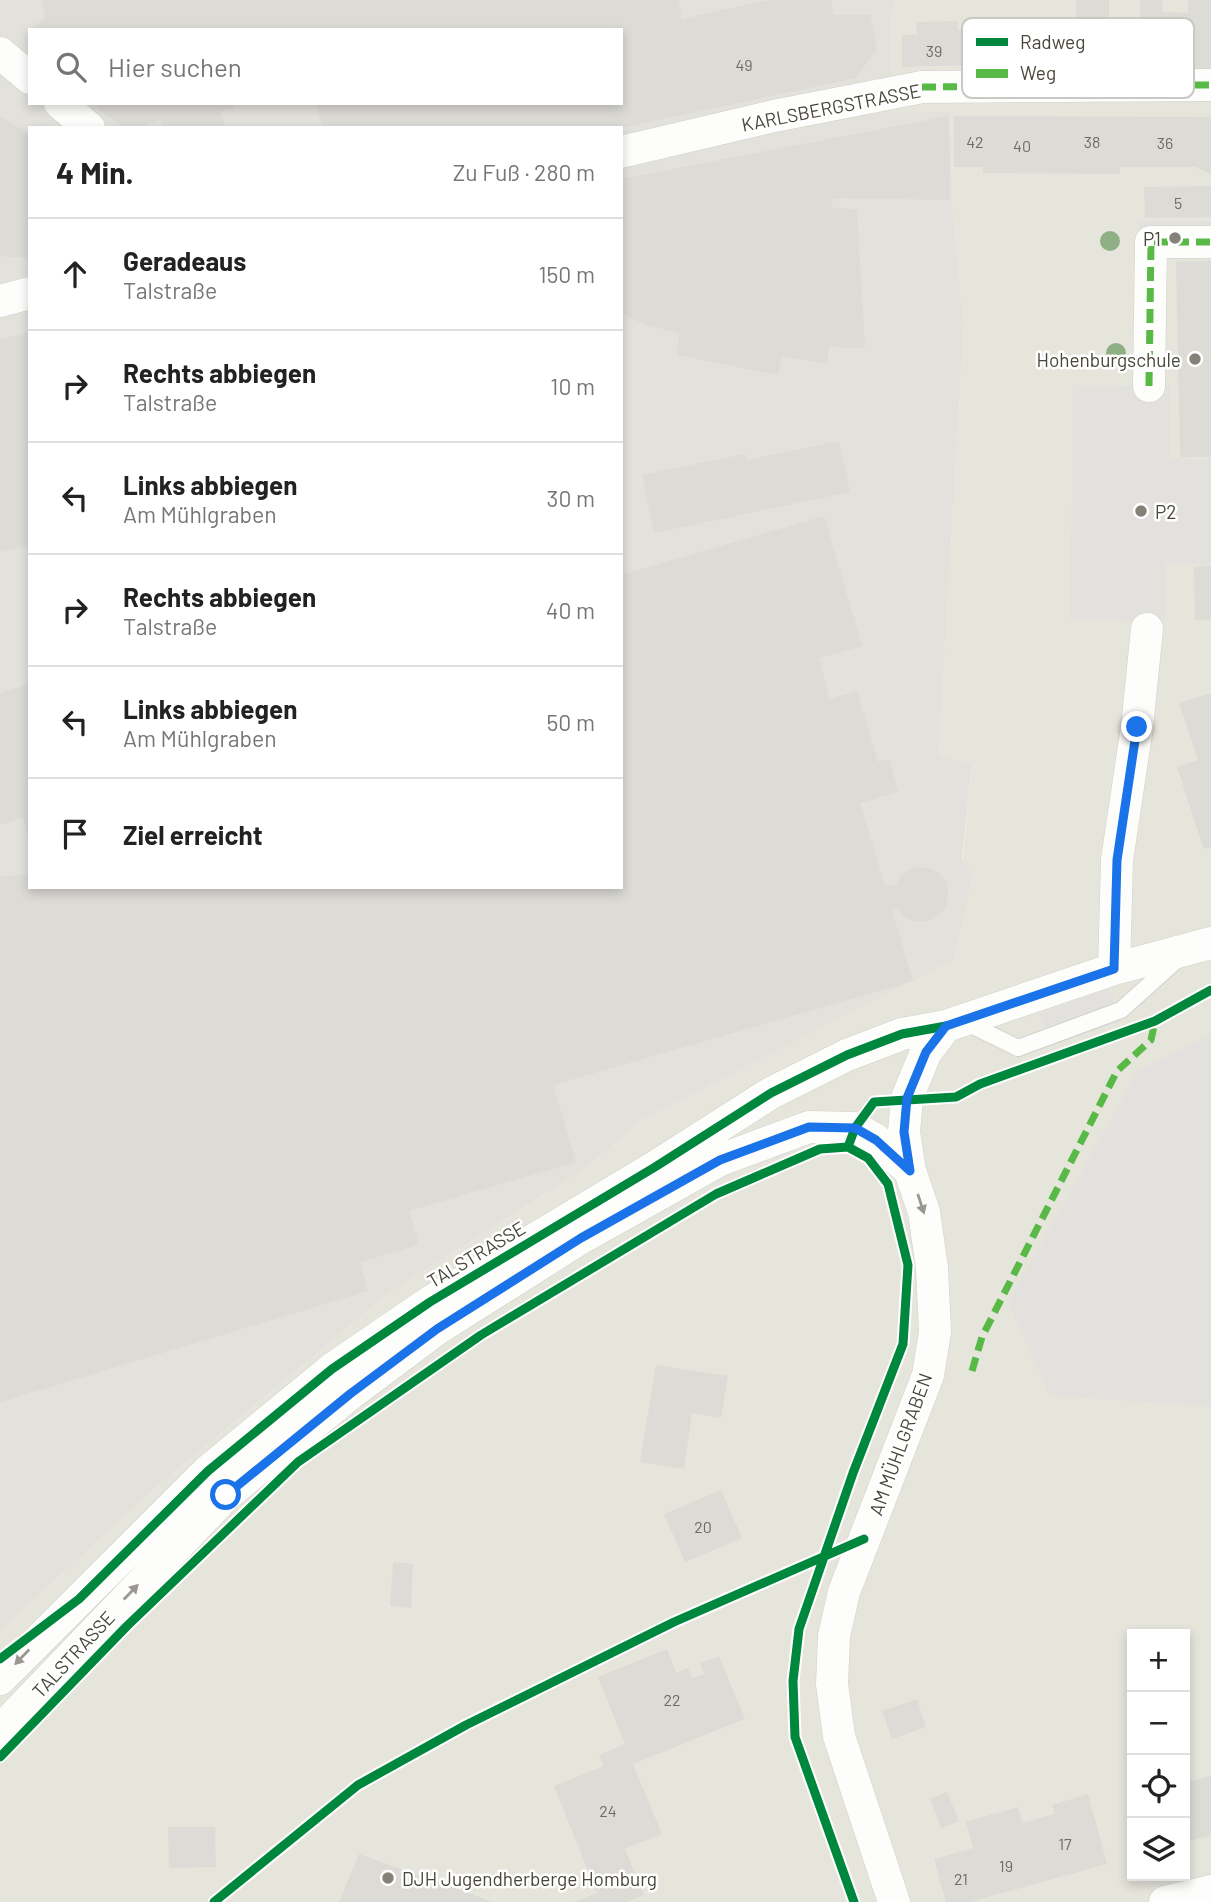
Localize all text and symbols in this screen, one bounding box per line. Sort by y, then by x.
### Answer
legend [962,18,1194,98]
search box [28,28,623,105]
text: Radweg [1020,30,1085,53]
house number: 39 [926,41,942,60]
icon: search [52,48,90,86]
text: Hier suchen [108,51,242,82]
house number: 49 [735,55,753,74]
text: Weg [1020,61,1056,84]
street label: KARLSBERGSTRASSE [739,78,923,136]
house number: 42 [966,132,984,151]
house number: 38 [1084,132,1100,151]
house number: 36 [1157,133,1173,152]
house number: 40 [1013,136,1031,155]
text: 4 Min. [56,154,134,190]
text: Zu Fuß · 280 m [453,158,595,186]
house number: 5 [1174,193,1182,212]
place label: P1 [1143,227,1161,250]
marker: P1 [1167,230,1183,246]
text: Geradeaus [123,245,246,276]
icon: ahead [56,255,94,293]
text: 150 m [539,260,595,288]
text: Talstraße [123,276,217,304]
place label: Hohenburgschule [1037,348,1181,371]
marker: Hohenburgschule [1187,351,1203,367]
text: Rechts abbiegen [123,357,316,388]
icon: right [56,367,94,405]
text: 10 m [550,372,595,400]
text: Talstraße [123,388,217,416]
text: Links abbiegen [123,469,297,500]
icon: left [56,479,94,517]
text: 30 m [547,484,595,512]
text: Am Mühlgraben [123,500,277,528]
place label: P2 [1155,500,1176,523]
marker: P2 [1133,503,1149,519]
text: Rechts abbiegen [123,581,316,612]
icon: right [56,591,94,629]
text: 40 m [546,596,595,624]
text: Talstraße [123,612,217,640]
text: Links abbiegen [123,693,297,724]
icon: left [56,703,94,741]
text: 50 m [547,708,595,736]
route end [1121,711,1152,742]
text: Am Mühlgraben [123,724,277,752]
icon: arrive [56,815,94,853]
text: Ziel erreicht [123,819,263,850]
one-way arrow [916,1194,926,1215]
street label: TALSTRASSE [423,1216,529,1292]
street label: AM MÜHLGRABEN [864,1370,936,1518]
route start [210,1479,241,1510]
house number: 20 [694,1517,712,1536]
one-way arrow [123,1584,140,1601]
street label: TALSTRASSE [27,1606,119,1702]
map controls [1127,1629,1190,1881]
button: + [1127,1629,1190,1692]
one-way arrow [14,1648,31,1665]
house number: 22 [663,1690,681,1709]
button: − [1127,1692,1190,1755]
button: locate [1127,1755,1190,1818]
house number: 24 [599,1801,617,1820]
button: layers [1127,1818,1190,1881]
house number: 17 [1058,1834,1072,1853]
house number: 19 [999,1856,1013,1875]
place label: DJH Jugendherberge Homburg [402,1867,657,1890]
house number: 21 [954,1869,968,1888]
marker: DJH Jugendherberge Homburg [380,1870,396,1886]

